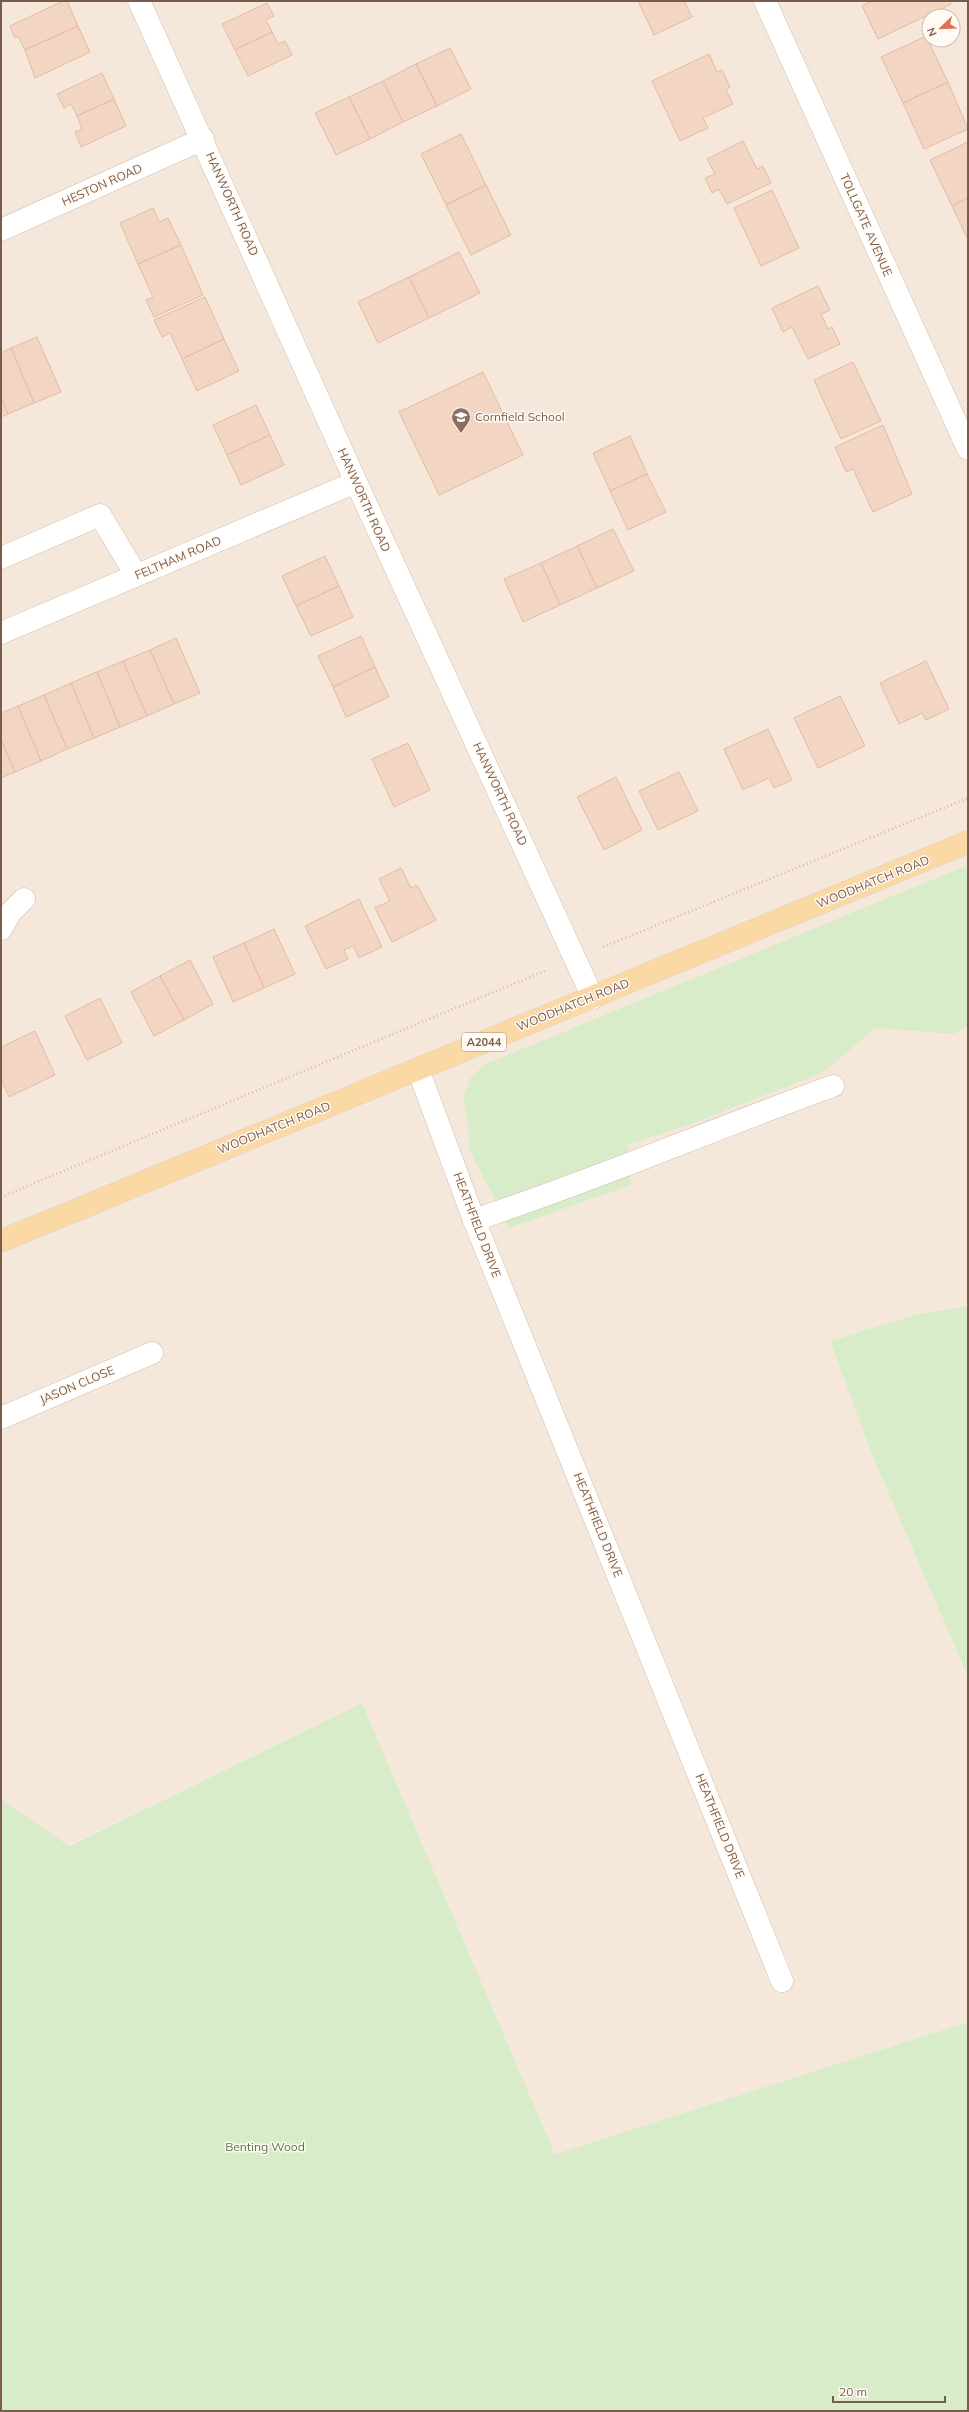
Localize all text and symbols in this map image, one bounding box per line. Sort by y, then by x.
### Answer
north arrow [921,8,961,48]
text: N [924,25,940,38]
street label: HANWORTH ROAD [203,150,262,258]
street label: HESTON ROAD [59,160,144,209]
street label: TOLLGATE AVENUE [837,171,896,279]
school or university icon: Cornfield School [450,406,472,434]
place label: Cornfield School [475,409,565,424]
street label: HANWORTH ROAD [335,446,394,554]
street label: FELTHAM ROAD [132,533,223,583]
street label: HANWORTH ROAD [470,740,531,848]
street label: WOODHATCH ROAD [814,852,931,911]
street label: WOODHATCH ROAD [514,975,631,1034]
road number: A2044 [462,1033,506,1051]
street label: WOODHATCH ROAD [215,1098,332,1157]
street label: HEATHFIELD DRIVE [450,1170,504,1280]
street label: JASON CLOSE [37,1362,116,1407]
street label: HEATHFIELD DRIVE [571,1470,626,1579]
street label: HEATHFIELD DRIVE [693,1771,748,1880]
park label: Benting Wood [225,2139,305,2154]
scale bar [833,2378,945,2404]
text: 20 m [839,2384,867,2399]

